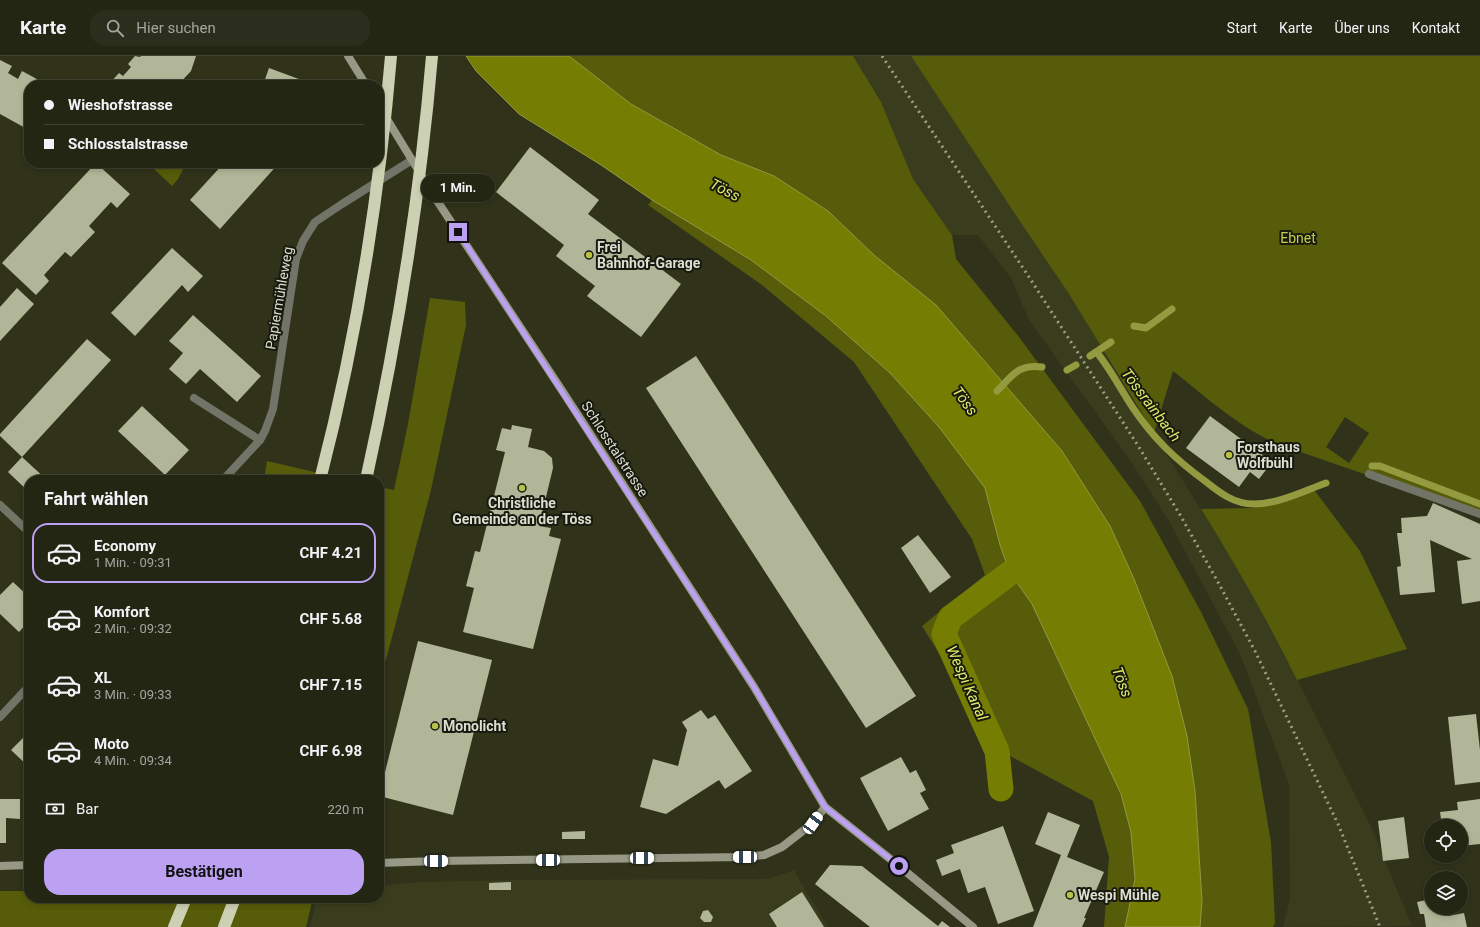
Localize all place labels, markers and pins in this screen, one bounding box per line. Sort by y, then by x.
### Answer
place label: Frei Bahnhof-Garage [597,239,701,271]
marker: Frei Bahnhof-Garage [584,250,594,260]
place label: Forsthaus Wolfbühl [1237,439,1300,471]
marker: Forsthaus Wolfbühl [1224,450,1234,460]
marker: Christliche Gemeinde an der Töss [517,483,527,493]
place label: Christliche Gemeinde an der Töss [452,495,592,527]
place label: Monolicht [443,718,506,734]
marker: Monolicht [430,721,440,731]
place label: Wespi Mühle [1078,887,1159,903]
marker: Wespi Mühle [1065,890,1075,900]

